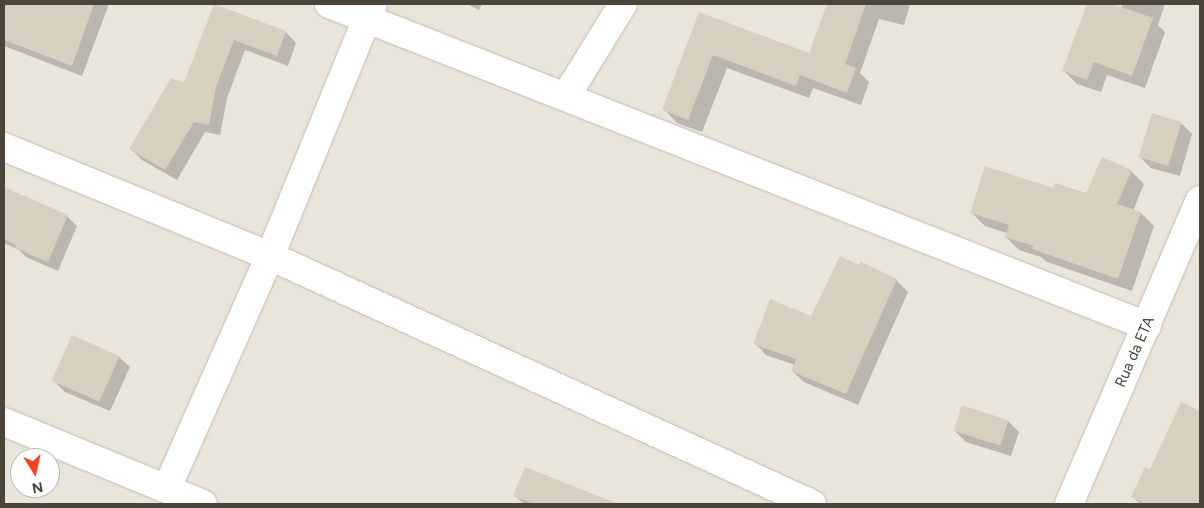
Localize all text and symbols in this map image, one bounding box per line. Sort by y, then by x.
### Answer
street label: Rua da ETA [1111,314,1159,390]
north arrow [10,448,60,498]
text: N [31,478,44,497]

